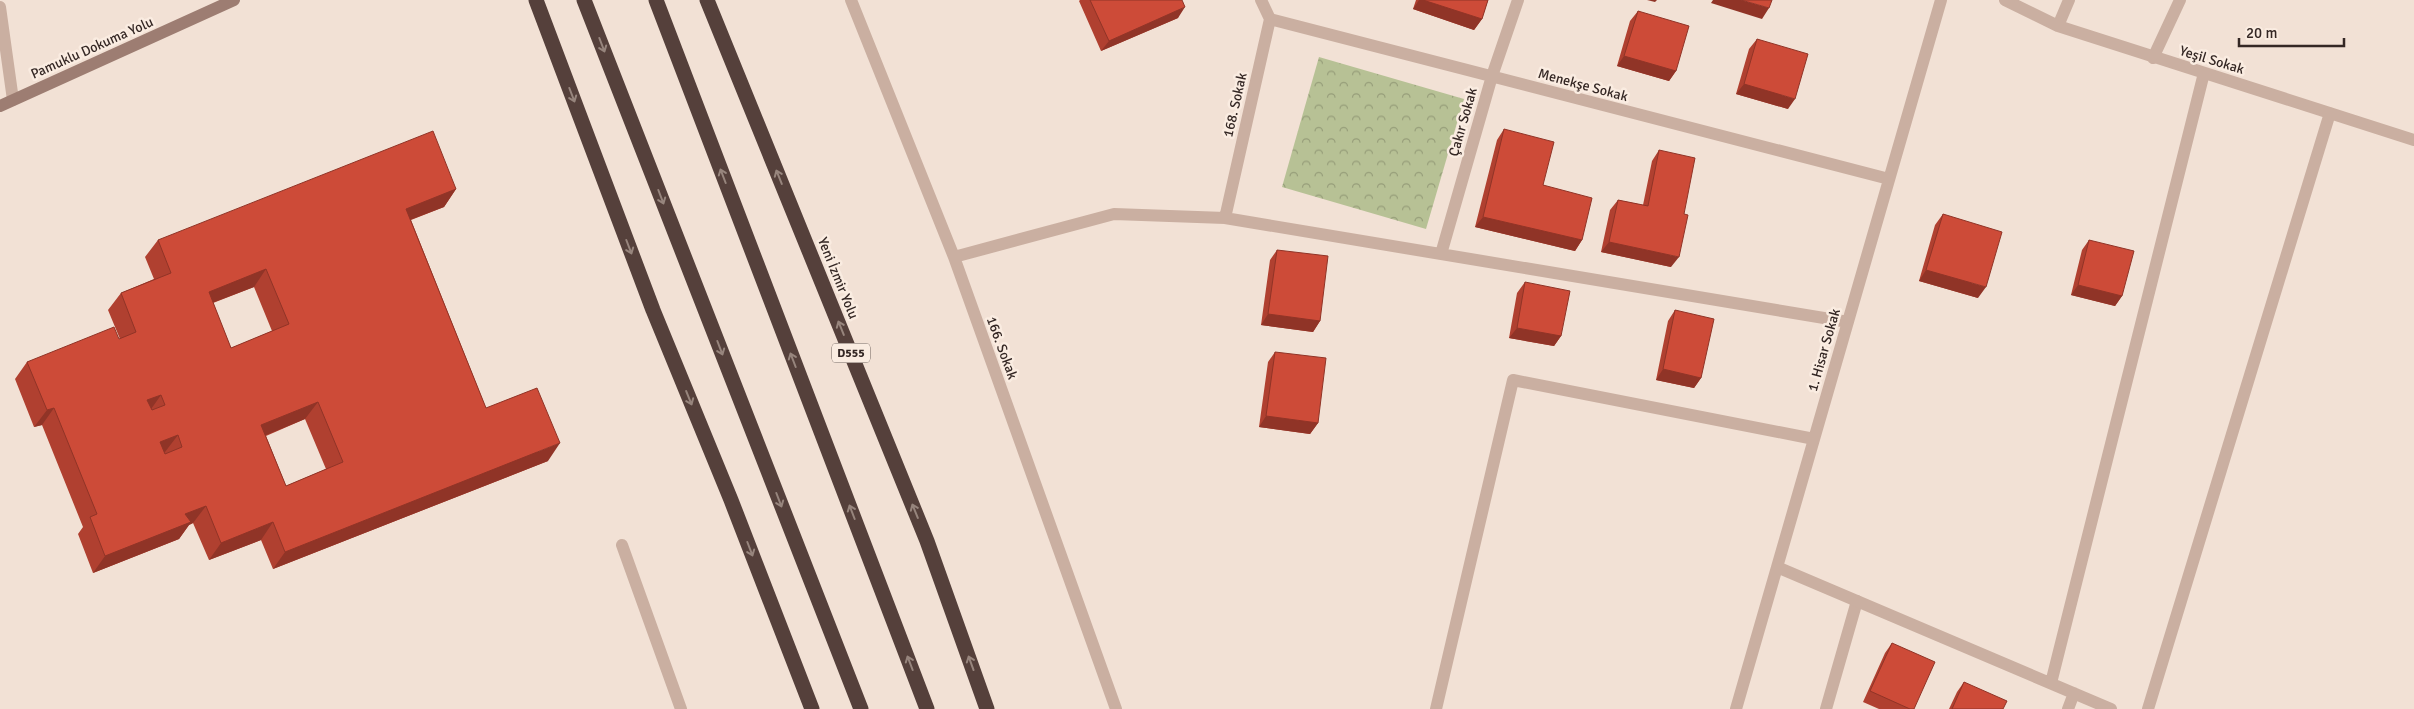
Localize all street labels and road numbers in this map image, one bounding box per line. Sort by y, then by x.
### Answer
street label: Pamuklu Dokuma Yolu [28,13,156,83]
street label: Yeşil Sokak [2178,42,2246,78]
street label: Menekşe Sokak [1536,65,1630,105]
street label: 168. Sokak [1219,71,1251,139]
street label: Çakır Sokak [1445,86,1481,158]
street label: Yeni İzmir Yolu [814,235,862,321]
street label: 1. Hisar Sokak [1804,307,1844,393]
street label: 166. Sokak [983,314,1021,382]
road number: D555 [832,343,870,362]

